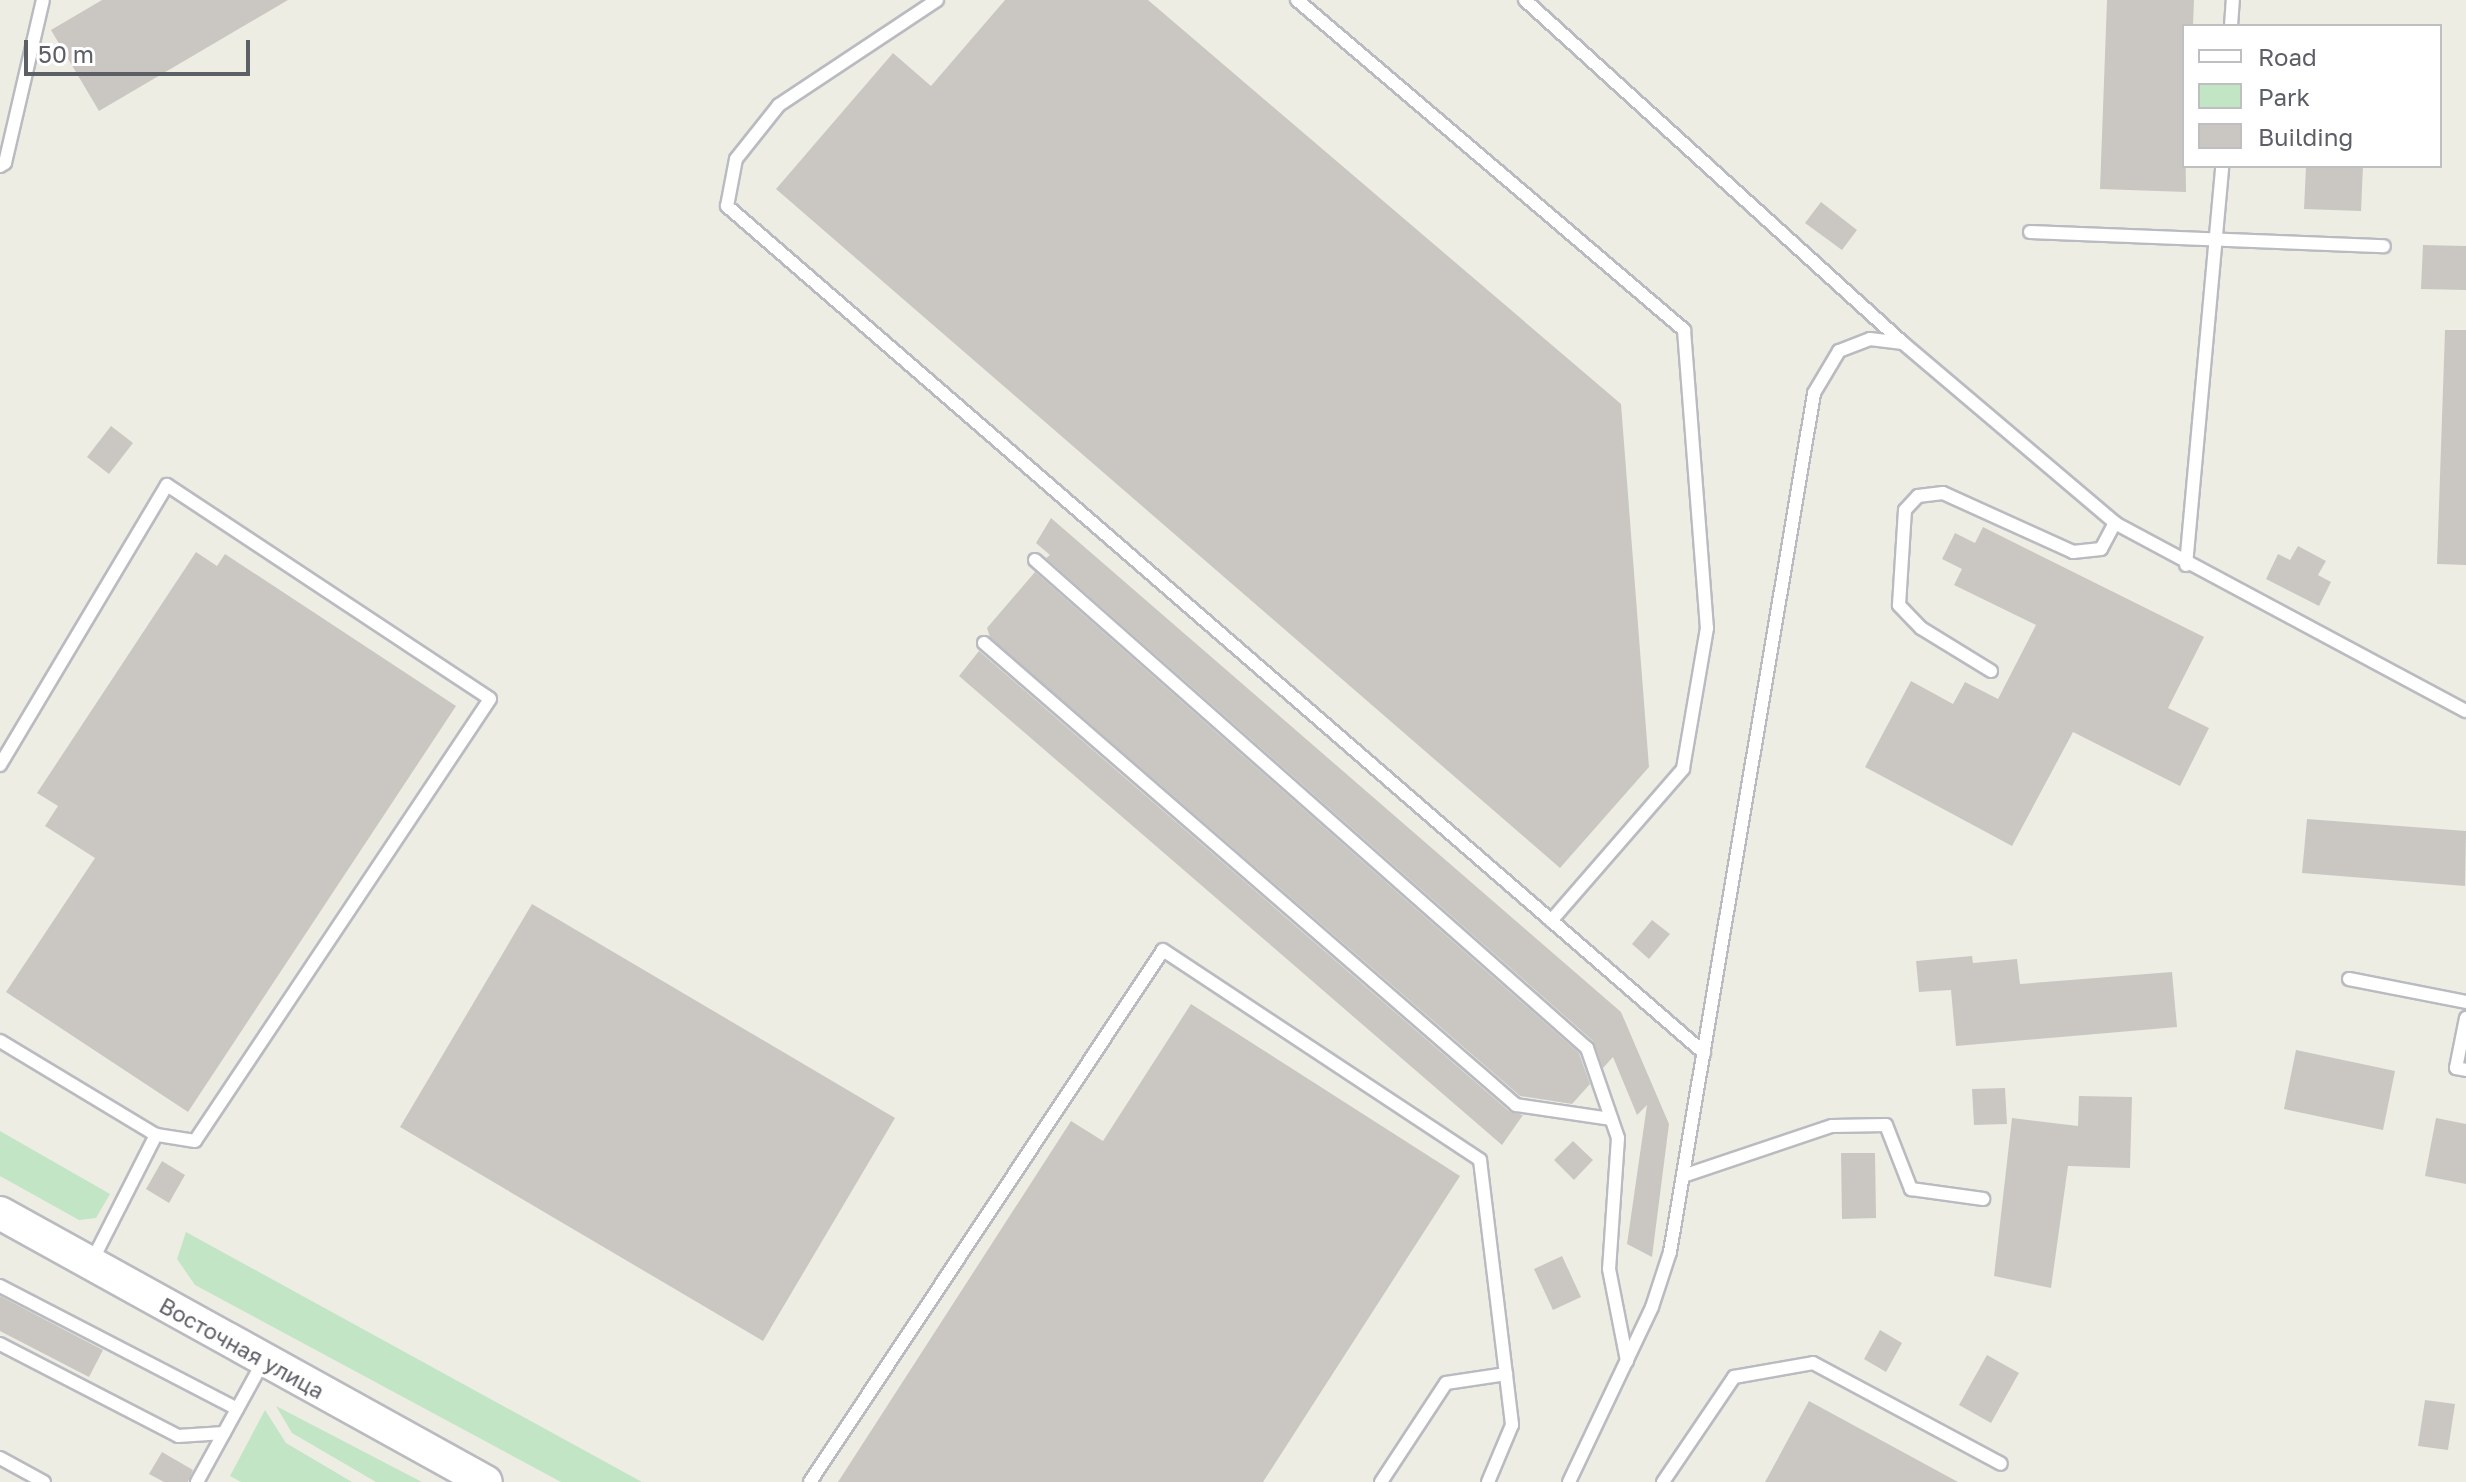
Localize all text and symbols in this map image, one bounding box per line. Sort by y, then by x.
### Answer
scale bar [28,24,254,74]
legend [2182,24,2442,168]
text: 50 m [38,39,94,68]
text: Road [2258,42,2317,71]
text: Park [2258,82,2310,111]
text: Building [2258,122,2353,151]
street label: Восточная улица [155,1292,329,1404]

